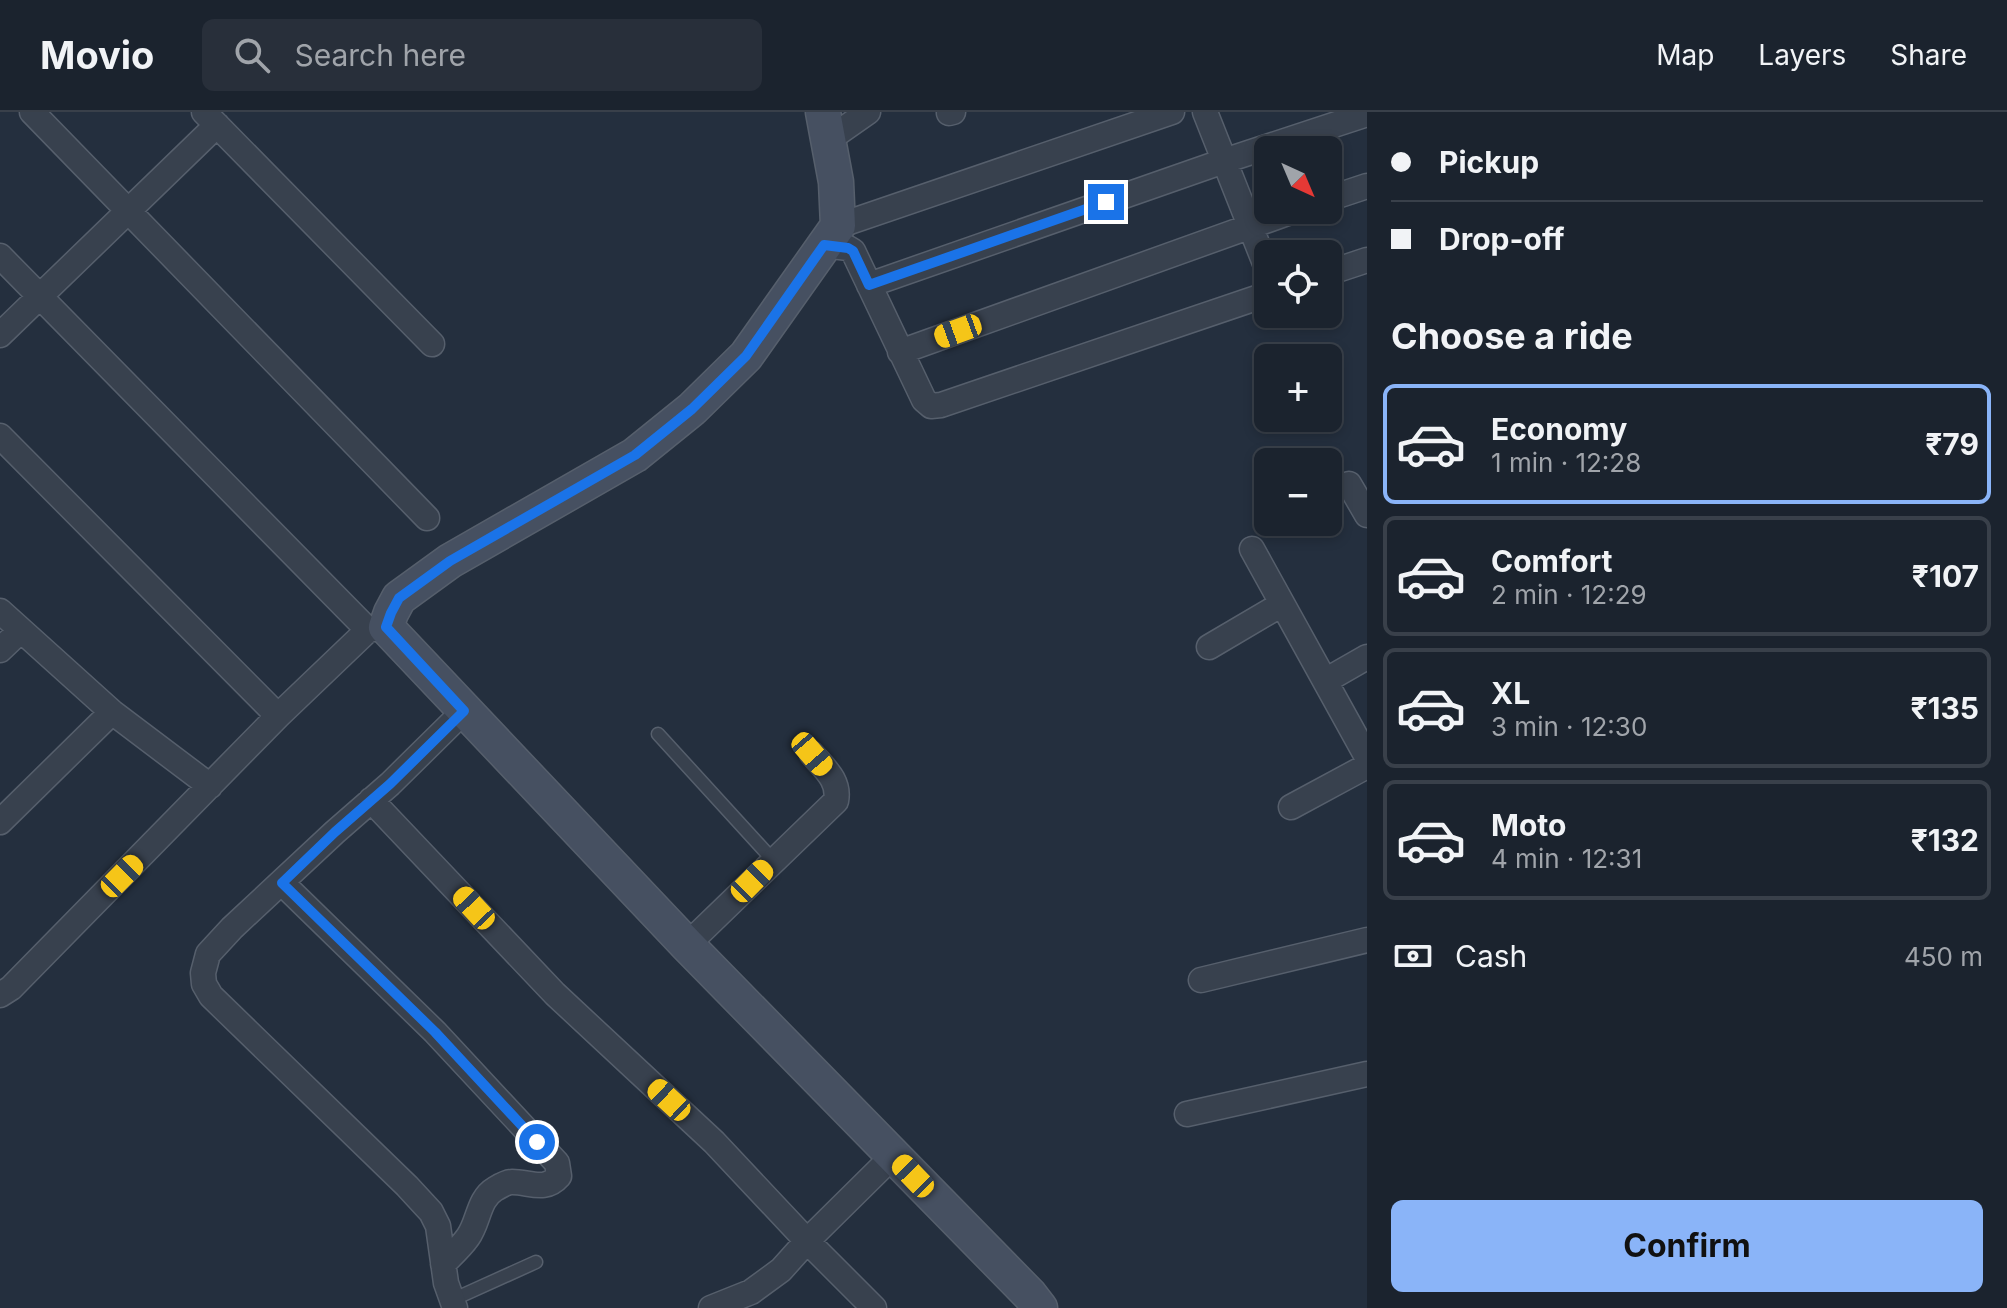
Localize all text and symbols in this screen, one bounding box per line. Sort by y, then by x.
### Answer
search box [202,19,762,91]
text: Movio [40,32,154,78]
icon: search [230,33,274,77]
text: Search here [294,37,466,73]
text: Map [1656,38,1714,72]
text: Layers [1758,38,1846,72]
text: Share [1890,38,1967,72]
north arrow [1254,136,1342,224]
map controls [1254,136,1342,536]
text: Pickup [1439,144,1539,180]
route end [1088,184,1124,220]
text: Drop-off [1439,221,1565,257]
button: locate [1254,240,1342,328]
car [931,312,985,350]
text: Choose a ride [1391,314,1633,358]
button: + [1254,344,1342,432]
icon: car [1395,408,1467,480]
text: Economy [1491,411,1627,447]
text: ₹79 [1925,426,1979,462]
text: 1 min · 12:28 [1491,447,1641,478]
button: − [1254,448,1342,536]
icon: car [1395,540,1467,612]
text: Comfort [1491,543,1612,579]
text: ₹107 [1912,558,1979,594]
text: 2 min · 12:29 [1491,579,1647,610]
icon: car [1395,672,1467,744]
text: XL [1491,675,1530,711]
text: ₹135 [1910,690,1979,726]
text: 3 min · 12:30 [1491,711,1647,742]
car [787,728,837,780]
icon: car [1395,804,1467,876]
text: Moto [1491,807,1566,843]
text: ₹132 [1911,822,1979,858]
text: 4 min · 12:31 [1491,843,1642,874]
car [97,851,147,901]
car [727,856,777,906]
car [449,882,499,934]
icon: cash [1391,934,1435,978]
text: Cash [1455,938,1527,974]
text: 450 m [1904,941,1983,972]
car [643,1075,695,1125]
route start [519,1124,555,1160]
car [888,1150,938,1202]
button: Confirm [1391,1200,1983,1292]

